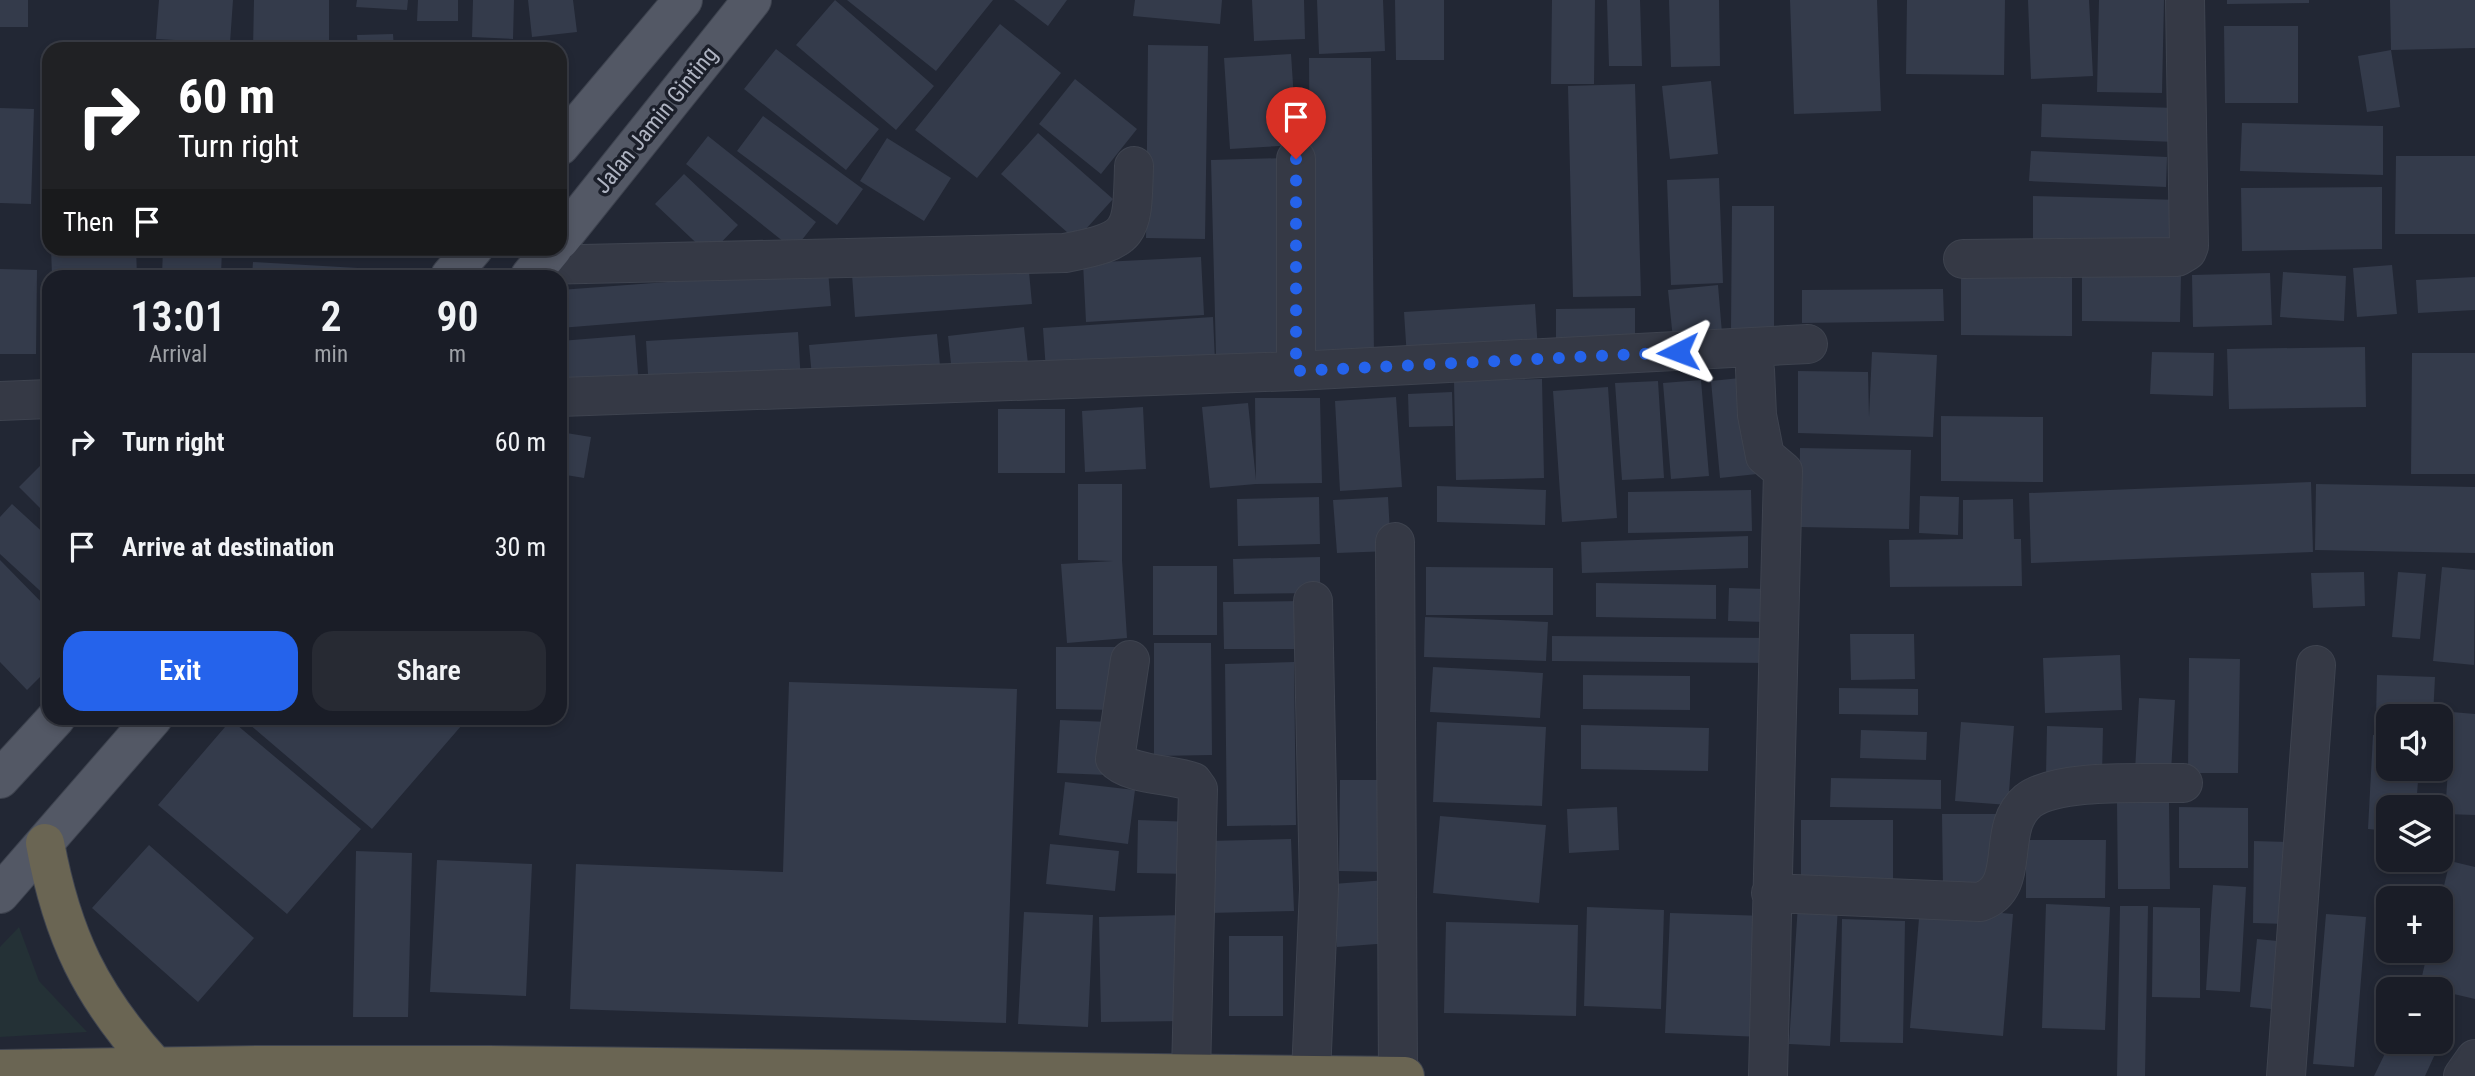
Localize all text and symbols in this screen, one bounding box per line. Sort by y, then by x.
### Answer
street label: Jalan Jamin Ginting [589,41,723,199]
text: 60 m [178,68,275,125]
icon: right [63,70,154,161]
pin [1266,87,1326,159]
icon: arrive [1277,98,1315,136]
text: Turn right [178,127,299,165]
icon: arrive [128,203,166,241]
text: Then [63,207,114,237]
text: 13:01 [130,292,226,341]
text: 2 [321,292,342,341]
text: 90 [436,292,479,341]
position arrow [1641,315,1715,389]
text: Arrival [149,341,207,368]
text: min [314,341,348,368]
text: m [449,341,466,368]
icon: right [63,423,101,461]
text: Turn right [122,427,224,457]
text: 60 m [495,427,546,457]
icon: arrive [63,528,101,566]
text: Arrive at destination [122,532,334,562]
text: 30 m [495,532,546,562]
button: Exit [63,631,298,711]
button: Share [312,631,546,711]
map controls [2376,704,2453,1054]
button: sound [2376,704,2453,781]
button: layers [2376,795,2453,872]
button: + [2376,886,2453,963]
button: − [2376,977,2453,1054]

